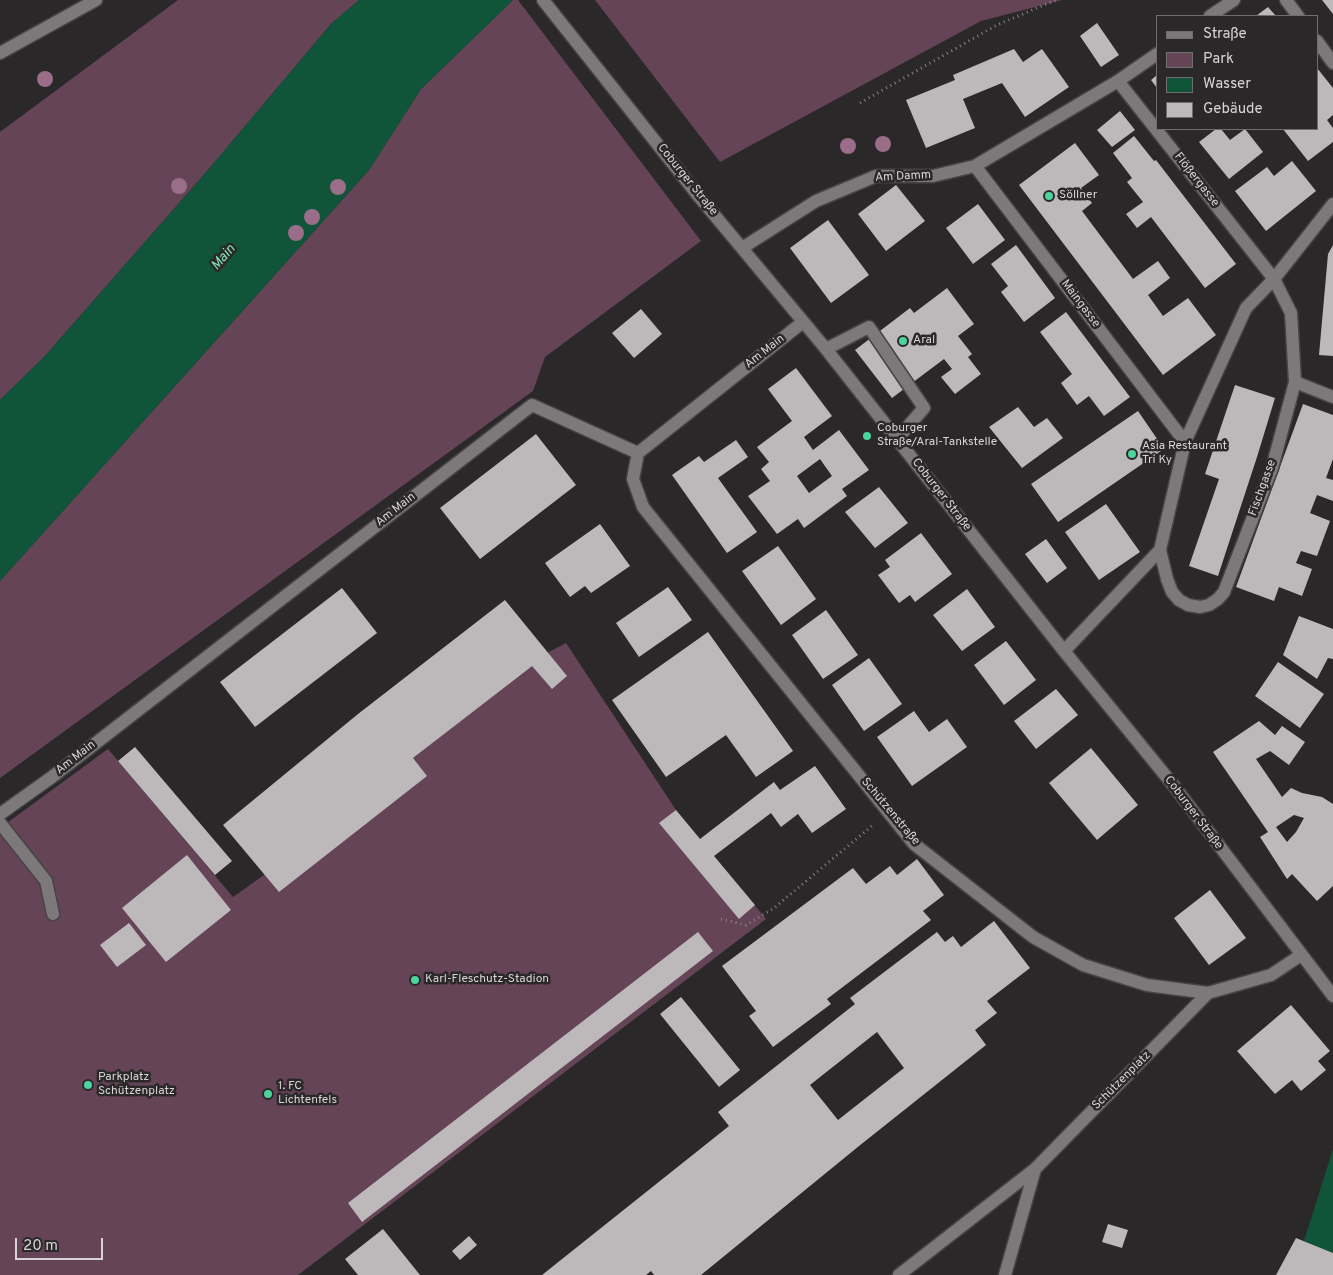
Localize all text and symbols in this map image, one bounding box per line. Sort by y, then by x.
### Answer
legend [1156,15,1318,130]
text: Straße [1203,25,1247,44]
text: Park [1203,50,1234,69]
text: Wasser [1203,75,1251,94]
text: Gebäude [1203,100,1263,119]
street label: Coburger Straße [654,141,720,219]
street label: Flößergasse [1170,150,1222,210]
street label: Am Damm [875,168,931,186]
place label: Söllner [1059,189,1097,203]
marker: Söllner [1043,190,1055,202]
water label: Main [208,242,240,274]
street label: Maingasse [1057,277,1103,331]
street label: Am Main [742,332,788,372]
place label: Aral [913,334,935,348]
marker: Aral [897,335,909,347]
place label: Coburger Straße/Aral-Tankstelle [877,422,997,450]
marker: Coburger Straße/Aral-Tankstelle [861,430,873,442]
place label: Asia Restaurant Tri Ky [1142,440,1227,468]
marker: Asia Restaurant Tri Ky [1126,448,1138,460]
street label: Coburger Straße [908,456,974,534]
street label: Fischgasse [1246,458,1280,518]
street label: Am Main [373,490,419,530]
street label: Am Main [53,738,99,778]
street label: Coburger Straße [1161,773,1225,853]
street label: Schützenstraße [858,775,922,849]
place label: Karl-Fleschutz-Stadion [425,973,549,987]
marker: Karl-Fleschutz-Stadion [409,974,421,986]
street label: Schützenplatz [1090,1049,1154,1113]
place label: Parkplatz Schützenplatz [98,1071,175,1099]
marker: Parkplatz Schützenplatz [82,1079,94,1091]
place label: 1. FC Lichtenfels [278,1080,337,1108]
marker: 1. FC Lichtenfels [262,1088,274,1100]
scale bar [18,1228,105,1260]
text: 20 m [23,1237,58,1256]

